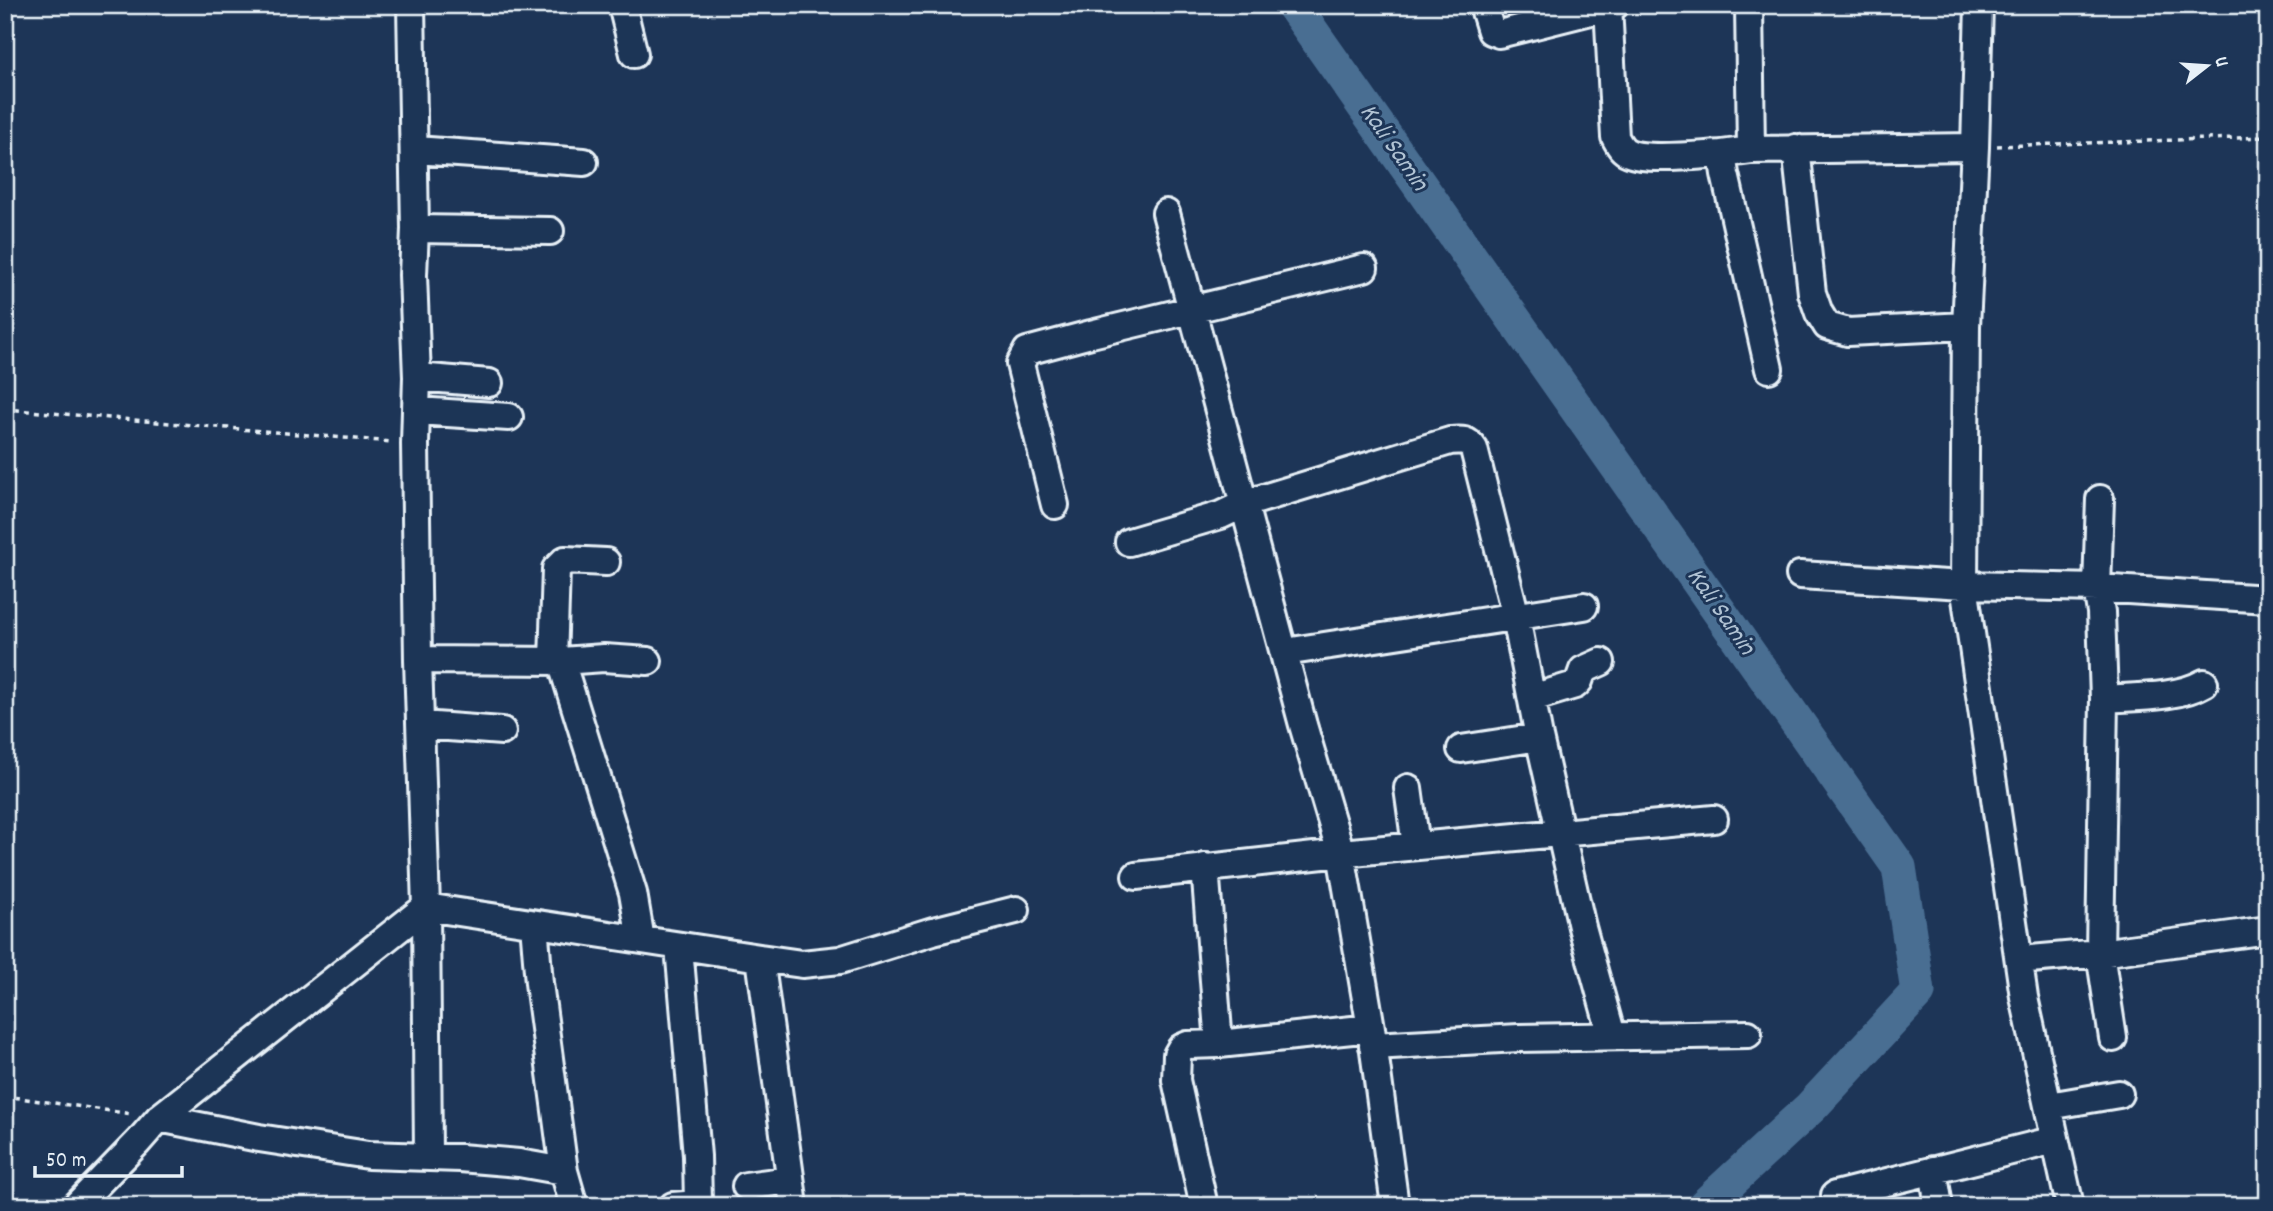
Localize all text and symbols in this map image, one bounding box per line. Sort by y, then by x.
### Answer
north arrow [2172,32,2242,102]
text: U [2206,54,2234,70]
water label: Kali Samin [1349,97,1437,200]
water label: Kali Samin [1676,561,1764,664]
scale bar [35,1134,182,1178]
text: 50 m [46,1147,86,1177]

